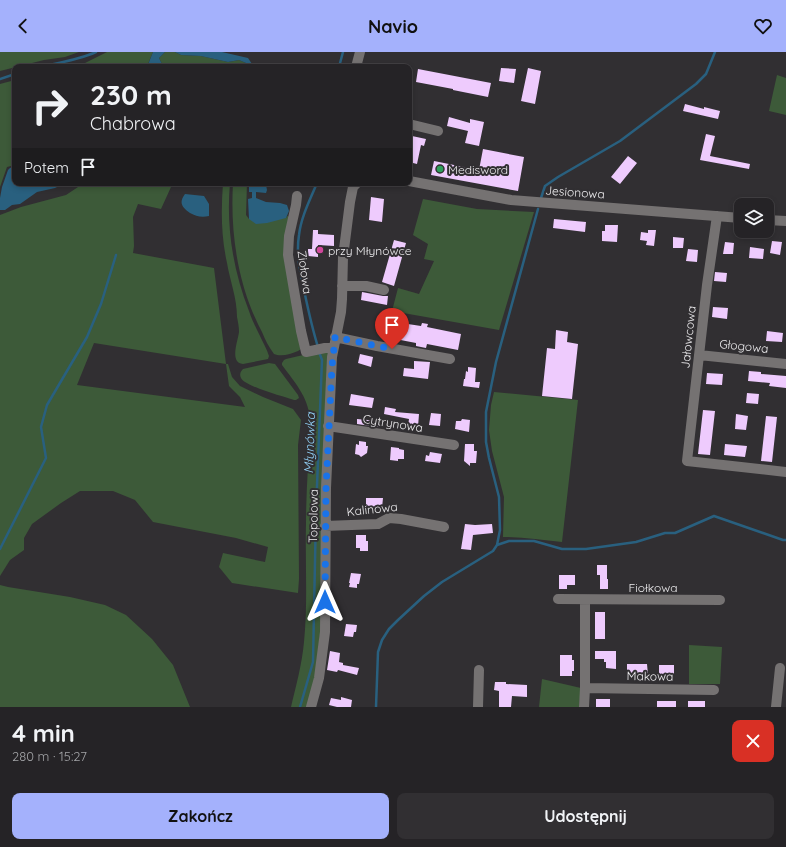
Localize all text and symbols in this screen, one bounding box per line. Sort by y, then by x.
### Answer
icon: back [12,15,34,37]
text: Navio [368,15,418,38]
icon: heart [752,15,774,37]
text: 230 m [90,77,172,112]
icon: right [24,80,76,132]
text: Chabrowa [90,112,176,135]
icon: arrive [77,156,99,178]
text: Potem [24,158,69,177]
place label: Medisword [448,162,508,177]
marker: Medisword [435,164,445,174]
street label: Jesionowa [545,182,605,202]
map controls [734,198,774,238]
button: layers [734,198,774,238]
place label: przy Młynówce [328,243,412,258]
marker: przy Młynówce [315,245,325,255]
street label: Ziołowa [295,249,315,295]
street label: Jałowcowa [677,305,699,369]
pin [375,308,409,349]
icon: arrive [381,314,403,336]
street label: Głogowa [719,336,769,356]
water label: Młynówka [300,411,318,474]
street label: Cytrynowa [362,411,424,435]
street label: Topolowa [305,489,321,543]
street label: Kalinowa [346,499,398,519]
street label: Fiołkowa [628,580,678,595]
position arrow [304,581,346,623]
street label: Makowa [626,668,674,684]
text: 4 min [12,718,75,748]
button: close [732,720,774,762]
text: 280 m · 15:27 [12,748,87,764]
button: Zakończ [12,793,389,839]
button: Udostępnij [397,793,774,839]

